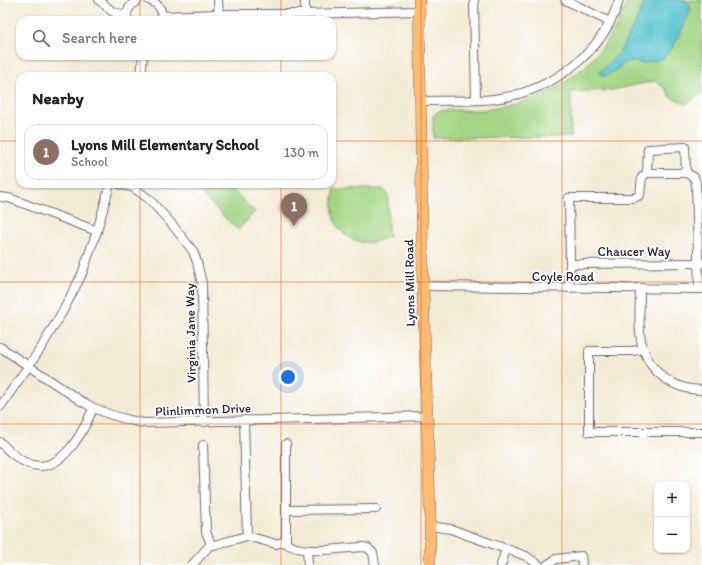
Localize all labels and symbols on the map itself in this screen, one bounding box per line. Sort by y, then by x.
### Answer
pin: 1 [281,193,307,226]
street label: Lyons Mill Road [401,239,418,327]
street label: Chaucer Way [598,244,670,259]
street label: Coyle Road [532,269,594,284]
street label: Virginia Jane Way [182,283,199,383]
your location [278,367,298,387]
street label: Plinlimmon Drive [155,400,251,419]

